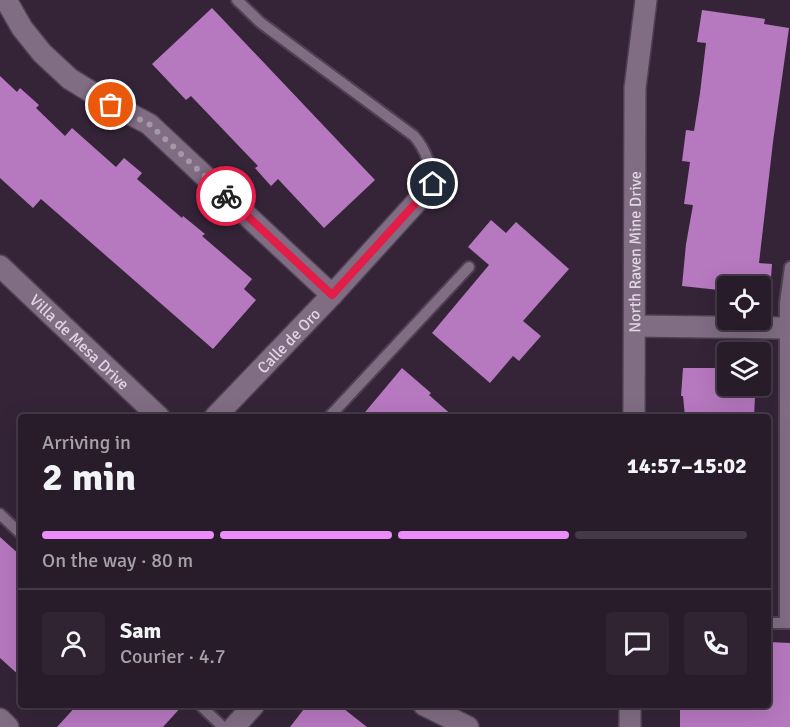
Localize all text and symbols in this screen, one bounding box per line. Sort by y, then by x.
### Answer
pin [85,79,136,130]
icon: bag [94,88,127,121]
pin [407,158,458,209]
courier [196,166,256,226]
icon: home [416,167,449,200]
street label: North Raven Mine Drive [625,171,646,333]
icon: bike [210,180,243,213]
map controls [717,276,771,396]
button: locate [717,276,771,330]
street label: Villa de Mesa Drive [25,290,133,394]
street label: Calle de Oro [253,304,325,378]
button: layers [717,342,771,396]
text: Arriving in [42,430,131,455]
text: 14:57–15:02 [627,452,747,479]
text: 2 min [42,453,136,501]
text: On the way · 80 m [42,548,193,573]
button: person [42,612,105,675]
button: chat [606,612,669,675]
button: phone [684,612,747,675]
text: Sam [120,617,161,644]
text: Courier · 4.7 [120,644,226,669]

